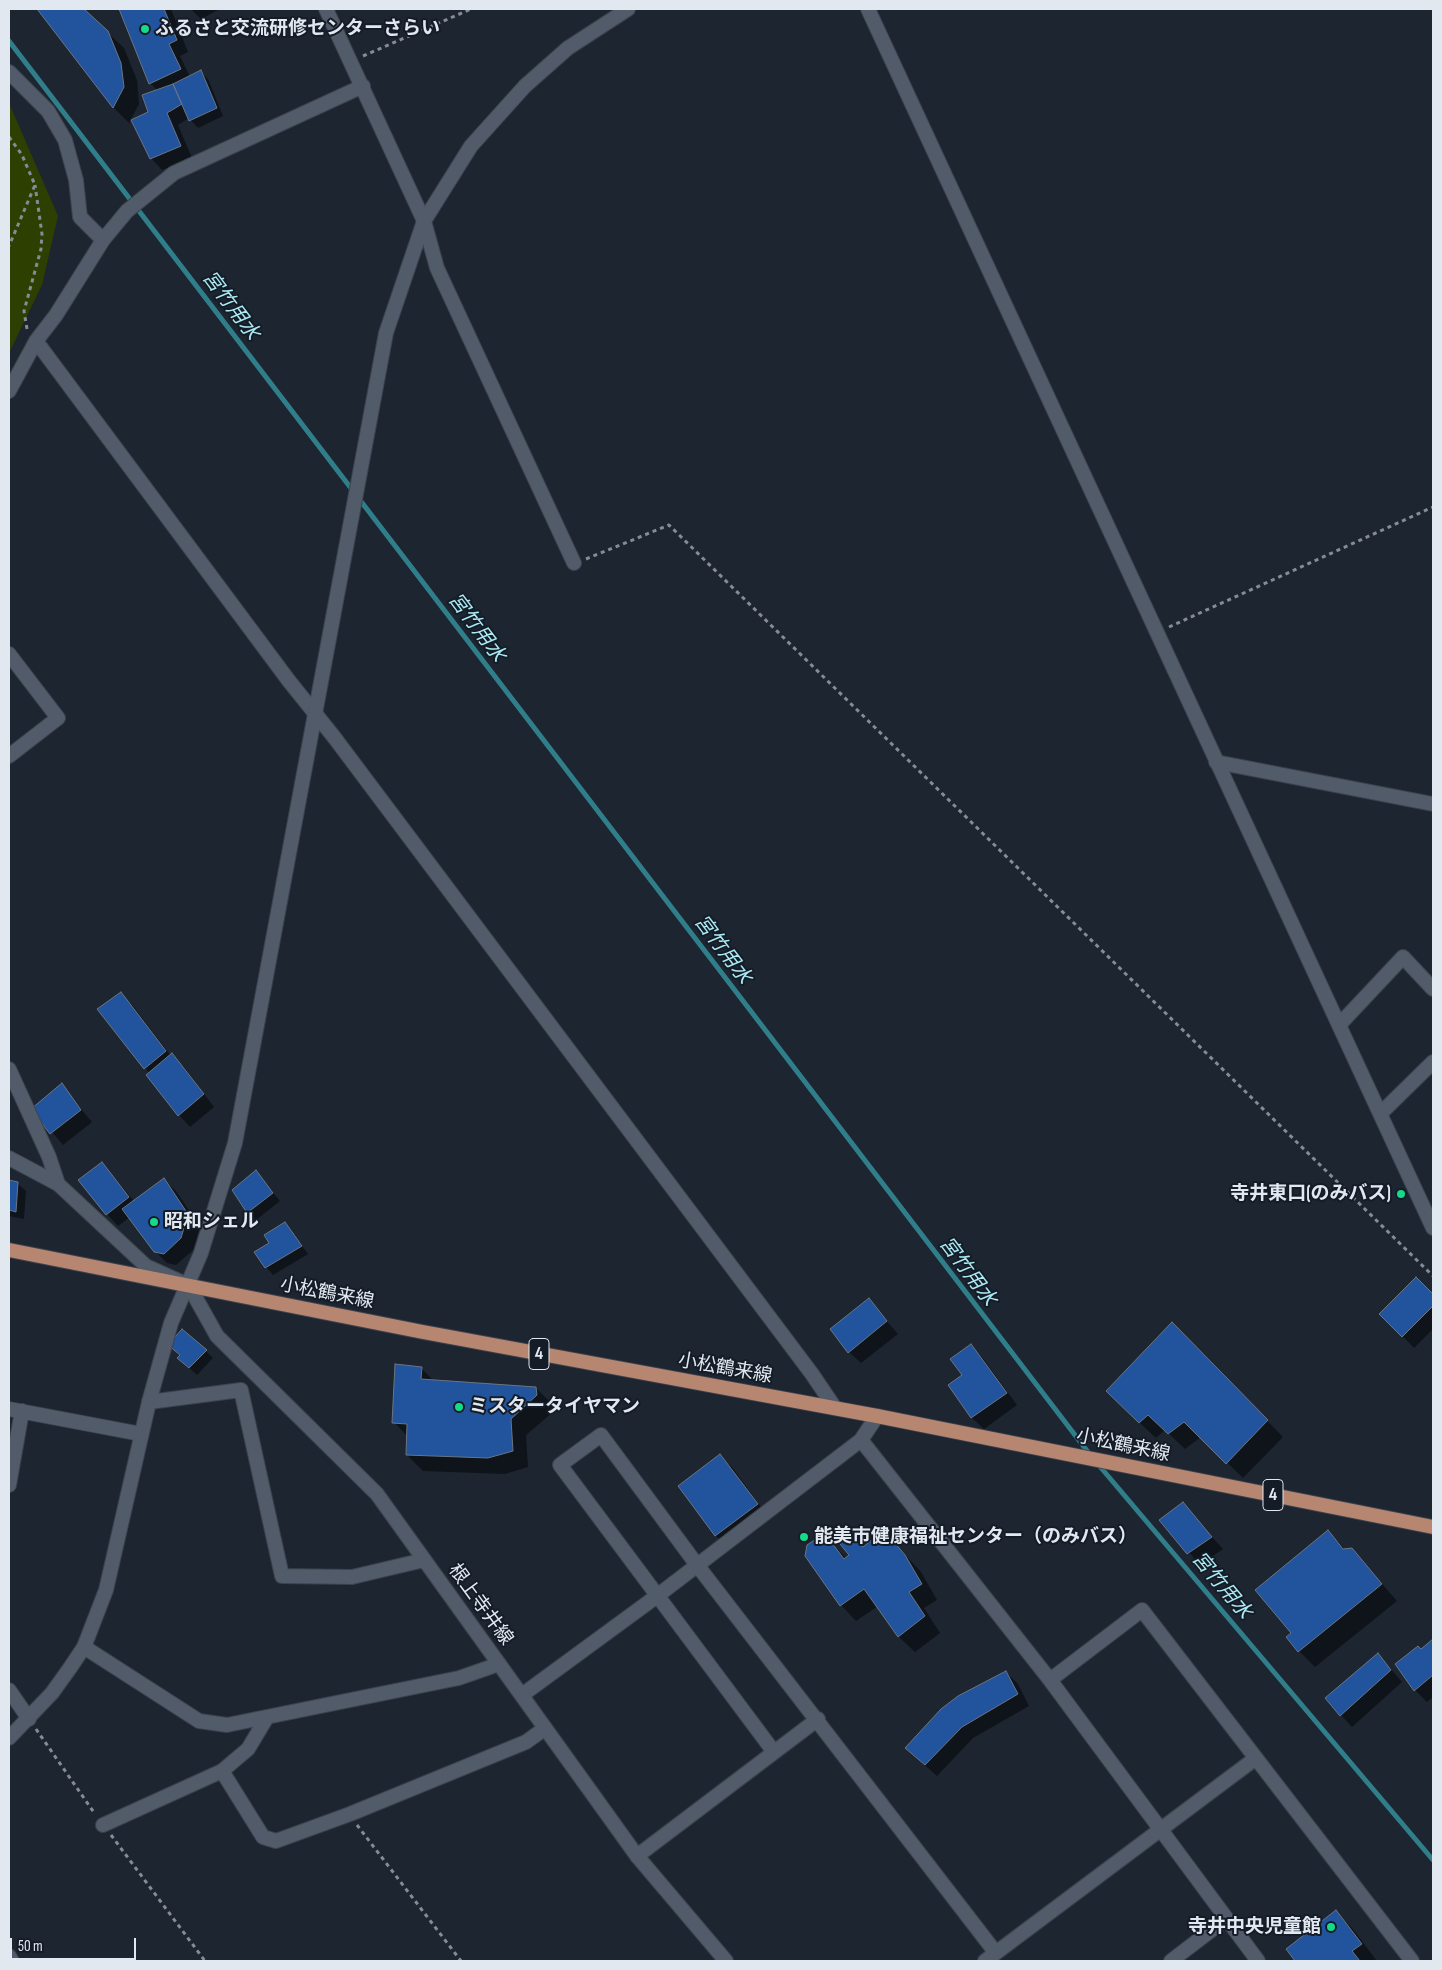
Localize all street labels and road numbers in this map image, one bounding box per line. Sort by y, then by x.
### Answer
street label: 小松鶴来線 [278,1274,376,1314]
road number: 4 [529,1338,549,1370]
street label: 小松鶴来線 [676,1350,774,1388]
street label: 小松鶴来線 [1074,1425,1172,1467]
road number: 4 [1263,1480,1283,1510]
street label: 根上寺井線 [443,1560,517,1650]

